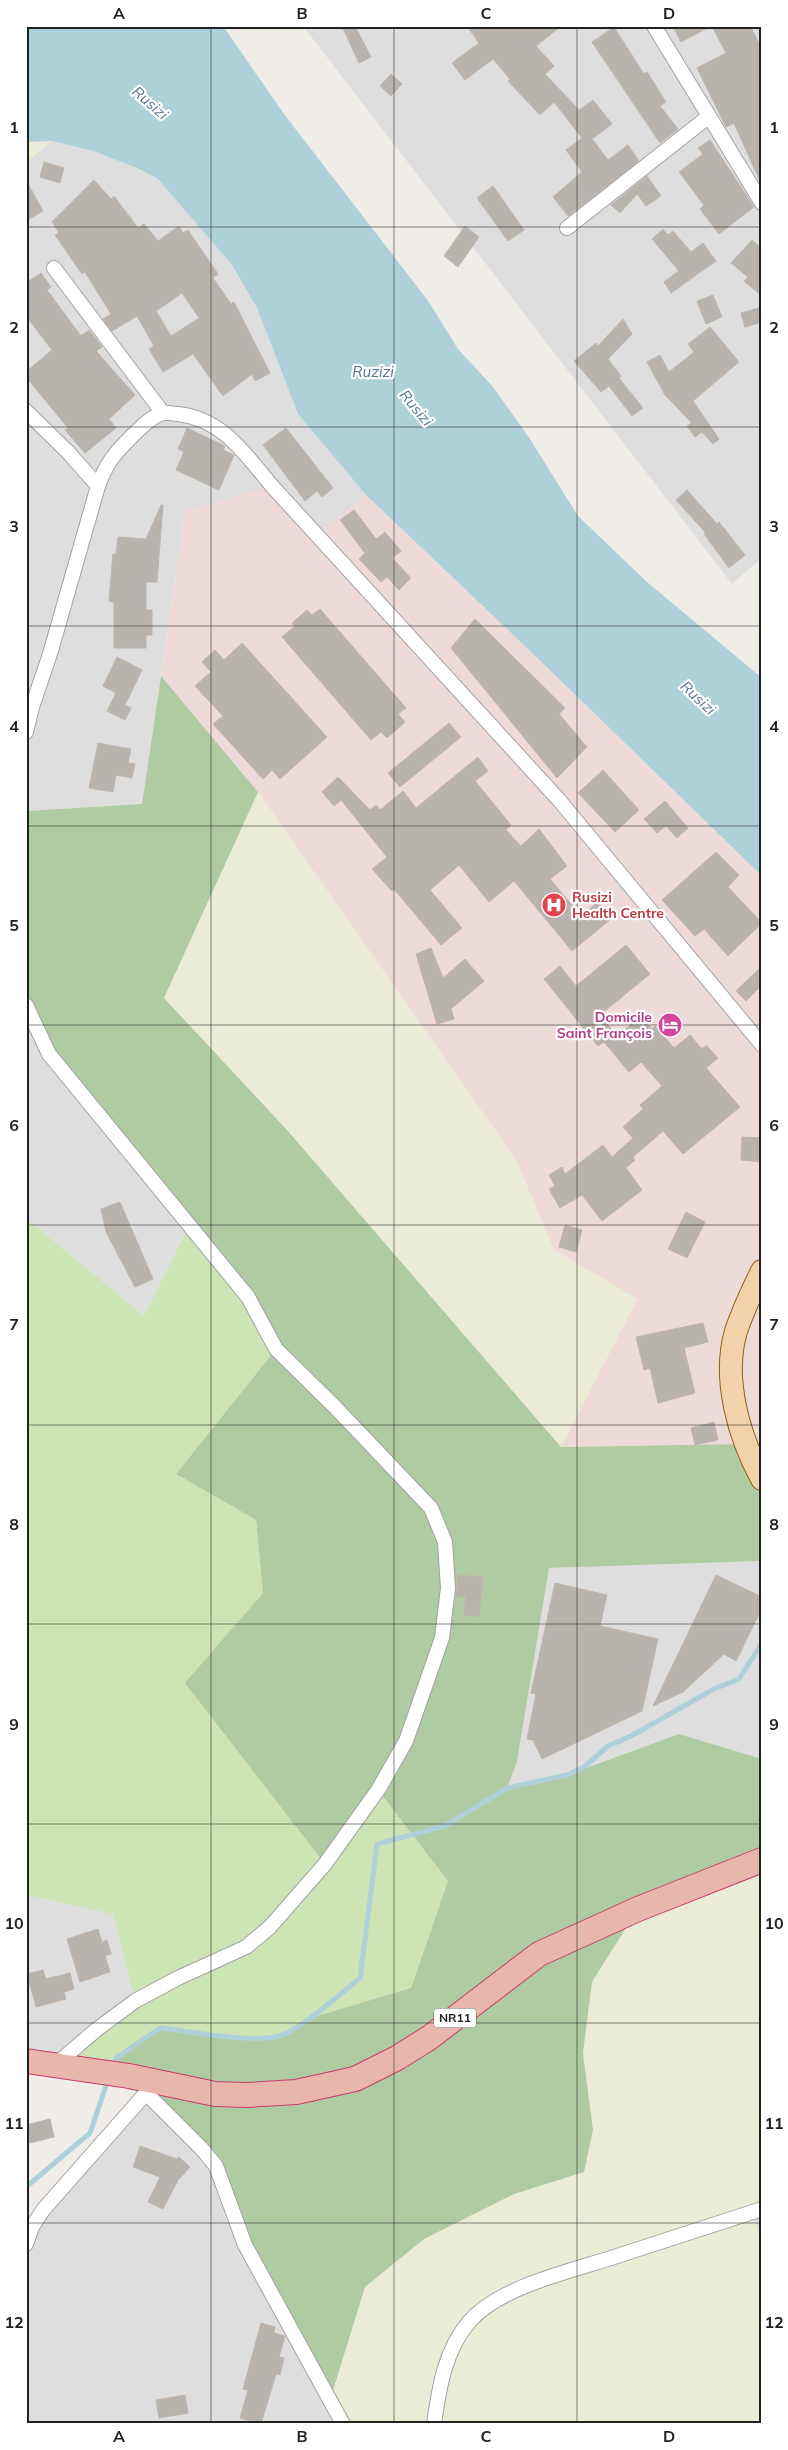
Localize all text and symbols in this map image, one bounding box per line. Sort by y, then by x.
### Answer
text: A [113,3,125,23]
text: B [296,3,308,23]
text: C [481,3,492,23]
text: D [663,3,675,23]
water label: Rusizi [128,82,173,124]
text: 1 [9,117,19,137]
text: 1 [769,117,779,137]
text: 2 [9,317,19,337]
text: 2 [769,317,779,337]
water label: Ruzizi [352,362,394,381]
water label: Rusizi [396,386,437,430]
text: 3 [9,516,19,536]
text: 3 [769,516,779,536]
water label: Rusizi [677,677,720,719]
text: 4 [9,716,19,736]
text: 4 [769,716,779,736]
place label: Rusizi Health Centre [572,888,664,922]
hospital icon: Rusizi Health Centre [541,892,567,918]
text: 5 [9,915,19,935]
text: 5 [769,915,779,935]
place label: Domicile Saint François [557,1008,652,1042]
hotel icon: Domicile Saint François [657,1012,683,1038]
text: 6 [9,1115,19,1135]
text: 6 [769,1115,779,1135]
text: 7 [9,1314,19,1334]
text: 7 [769,1314,779,1334]
text: 8 [9,1514,19,1534]
text: 8 [769,1514,779,1534]
text: 9 [9,1714,19,1734]
text: 9 [769,1714,779,1734]
text: 10 [4,1913,24,1933]
text: 10 [764,1913,784,1933]
road number: NR11 [434,2009,476,2028]
text: 11 [4,2113,24,2133]
text: 11 [764,2113,784,2133]
text: 12 [4,2312,24,2332]
text: 12 [764,2312,784,2332]
text: A [113,2426,125,2446]
text: B [296,2426,308,2446]
text: C [481,2426,492,2446]
text: D [663,2426,675,2446]

